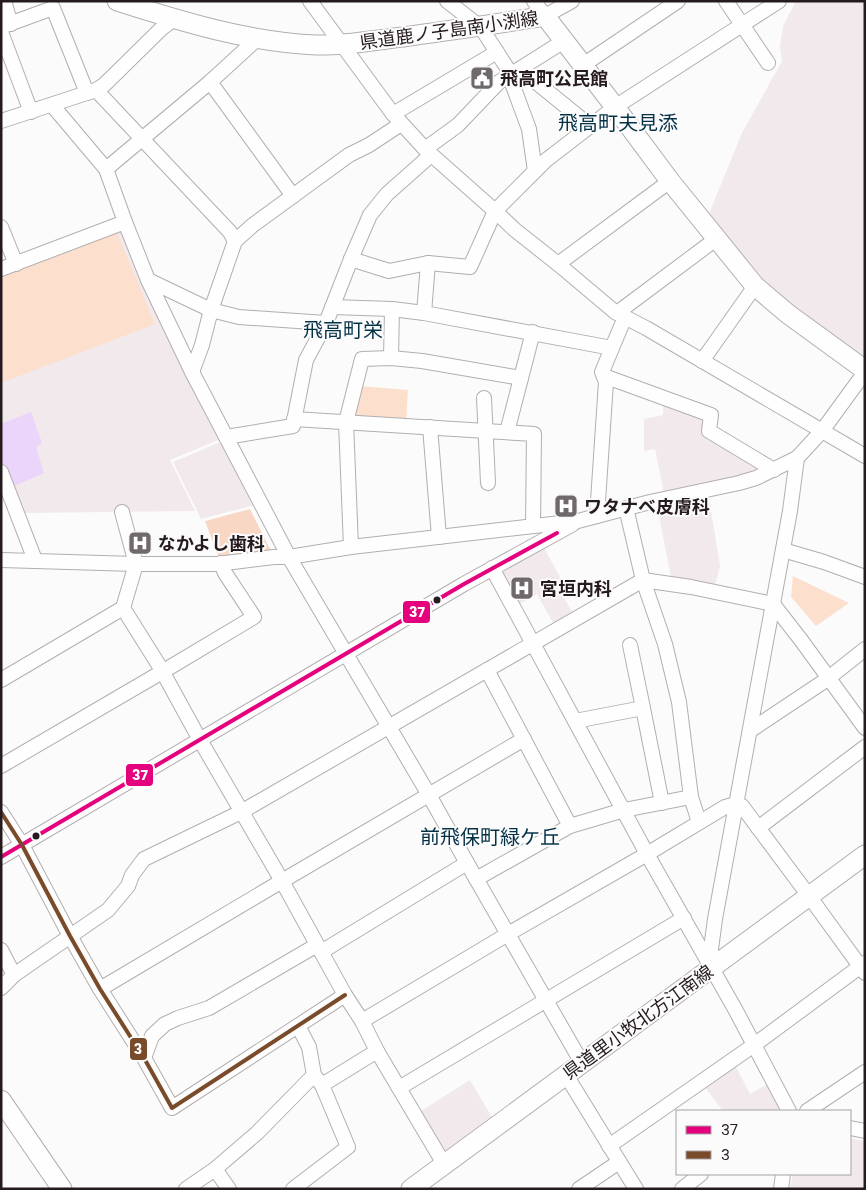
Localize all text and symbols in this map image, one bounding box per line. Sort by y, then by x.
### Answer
street label: 県道鹿ノ子島南小渕線 [358,5,540,55]
public building icon: 飛高町公民館 [469,65,495,91]
place label: 飛高町公民館 [500,66,608,91]
district label: 飛高町夫見添 [558,109,678,137]
district label: 飛高町栄 [303,316,383,344]
hospital icon: ワタナベ皮膚科 [553,493,579,519]
place label: ワタナベ皮膚科 [584,494,710,519]
hospital icon: なかよし歯科 [127,530,153,556]
place label: なかよし歯科 [158,531,265,556]
hospital icon: 宮垣内科 [509,575,535,601]
place label: 宮垣内科 [540,576,612,601]
unlabelled marker [432,595,442,605]
line badge: 37 [402,600,431,624]
text: 37 [409,602,425,622]
line badge: 37 [125,763,154,787]
text: 37 [132,765,148,785]
district label: 前飛保町緑ケ丘 [420,823,560,851]
unlabelled marker [31,831,41,841]
street label: 県道里小牧北方江南線 [558,959,718,1085]
line badge: 3 [129,1037,148,1061]
text: 3 [134,1039,142,1059]
legend [676,1110,851,1175]
text: 37 [721,1119,738,1140]
text: 3 [721,1144,730,1165]

